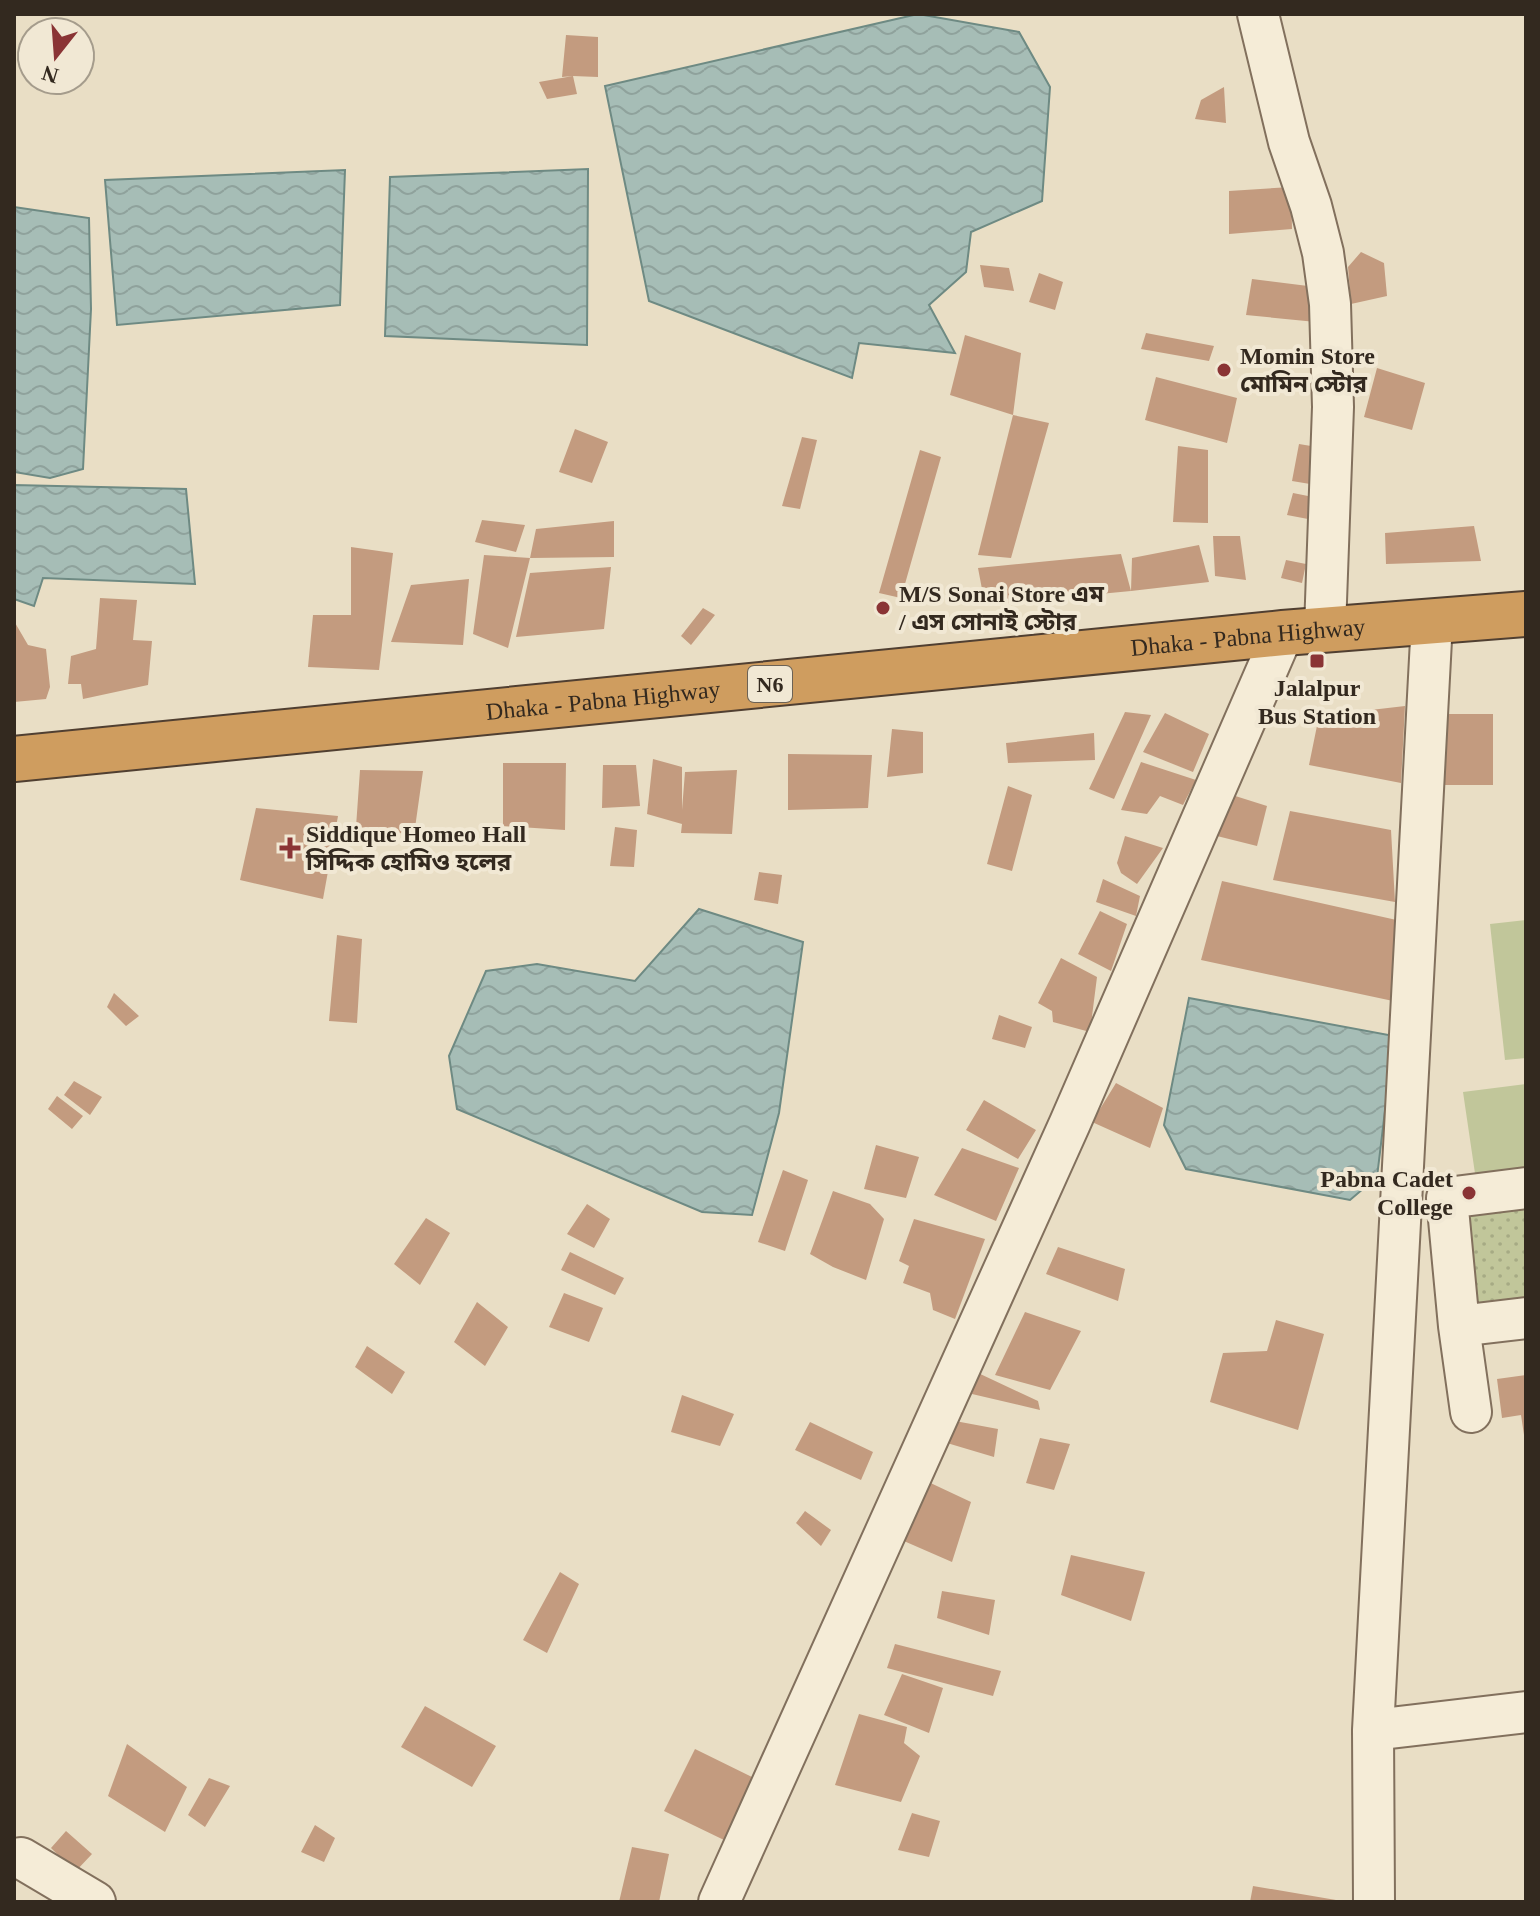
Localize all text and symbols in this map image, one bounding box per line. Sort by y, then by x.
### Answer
north arrow [16,16,96,96]
text: N [39,60,62,89]
place label: Momin Store মোমিন স্টোর [1240,343,1375,397]
marker: Momin Store মোমিন স্টোর [1215,361,1233,379]
place label: M/S Sonai Store এম / এস সোনাই স্টোর [898,581,1105,635]
marker: M/S Sonai Store এম / এস সোনাই স্টোর [874,599,892,617]
street label: Dhaka - Pabna Highway [1130,614,1366,661]
marker: Jalalpur Bus Station [1308,652,1326,670]
road number: N6 [748,666,792,702]
place label: Jalalpur Bus Station [1258,675,1376,729]
street label: Dhaka - Pabna Highway [485,676,721,725]
place label: Siddique Homeo Hall সিদ্দিক হোমিও হলের [305,821,526,875]
marker: Siddique Homeo Hall সিদ্দিক হোমিও হলের [281,839,299,857]
place label: Pabna Cadet College [1320,1166,1453,1220]
marker: Pabna Cadet College [1460,1184,1478,1202]

